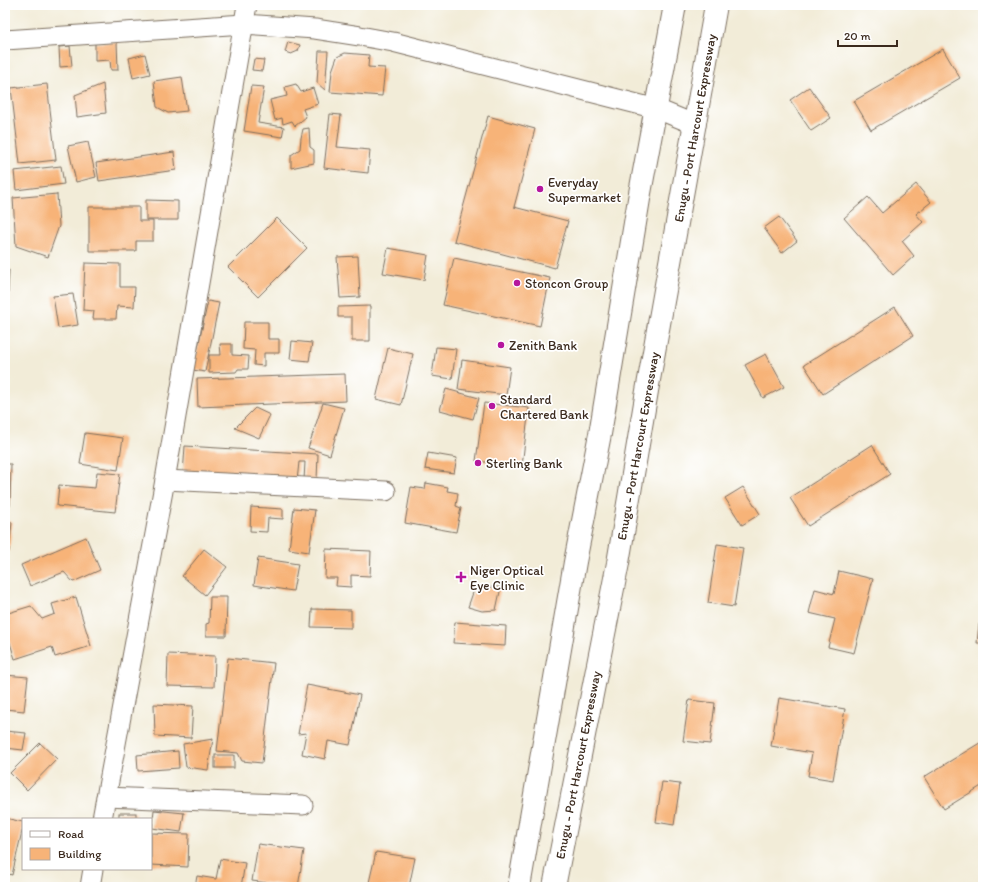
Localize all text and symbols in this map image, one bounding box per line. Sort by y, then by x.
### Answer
scale bar [838,22,897,48]
text: 20 m [844,29,871,43]
street label: Enugu - Port Harcourt Expressway [671,33,719,223]
place label: Everyday Supermarket [548,175,621,205]
marker: Everyday Supermarket [535,184,545,194]
place label: Stoncon Group [525,276,608,291]
marker: Stoncon Group [512,278,522,288]
place label: Zenith Bank [509,338,577,353]
marker: Zenith Bank [496,340,506,350]
street label: Enugu - Port Harcourt Expressway [614,351,662,541]
place label: Standard Chartered Bank [500,392,589,422]
marker: Standard Chartered Bank [487,401,497,411]
place label: Sterling Bank [486,456,563,471]
marker: Sterling Bank [473,458,483,468]
place label: Niger Optical Eye Clinic [470,563,544,593]
marker: Niger Optical Eye Clinic [455,571,467,583]
street label: Enugu - Port Harcourt Expressway [552,670,604,860]
legend [22,818,152,870]
text: Road [58,827,84,841]
text: Building [58,847,102,861]

